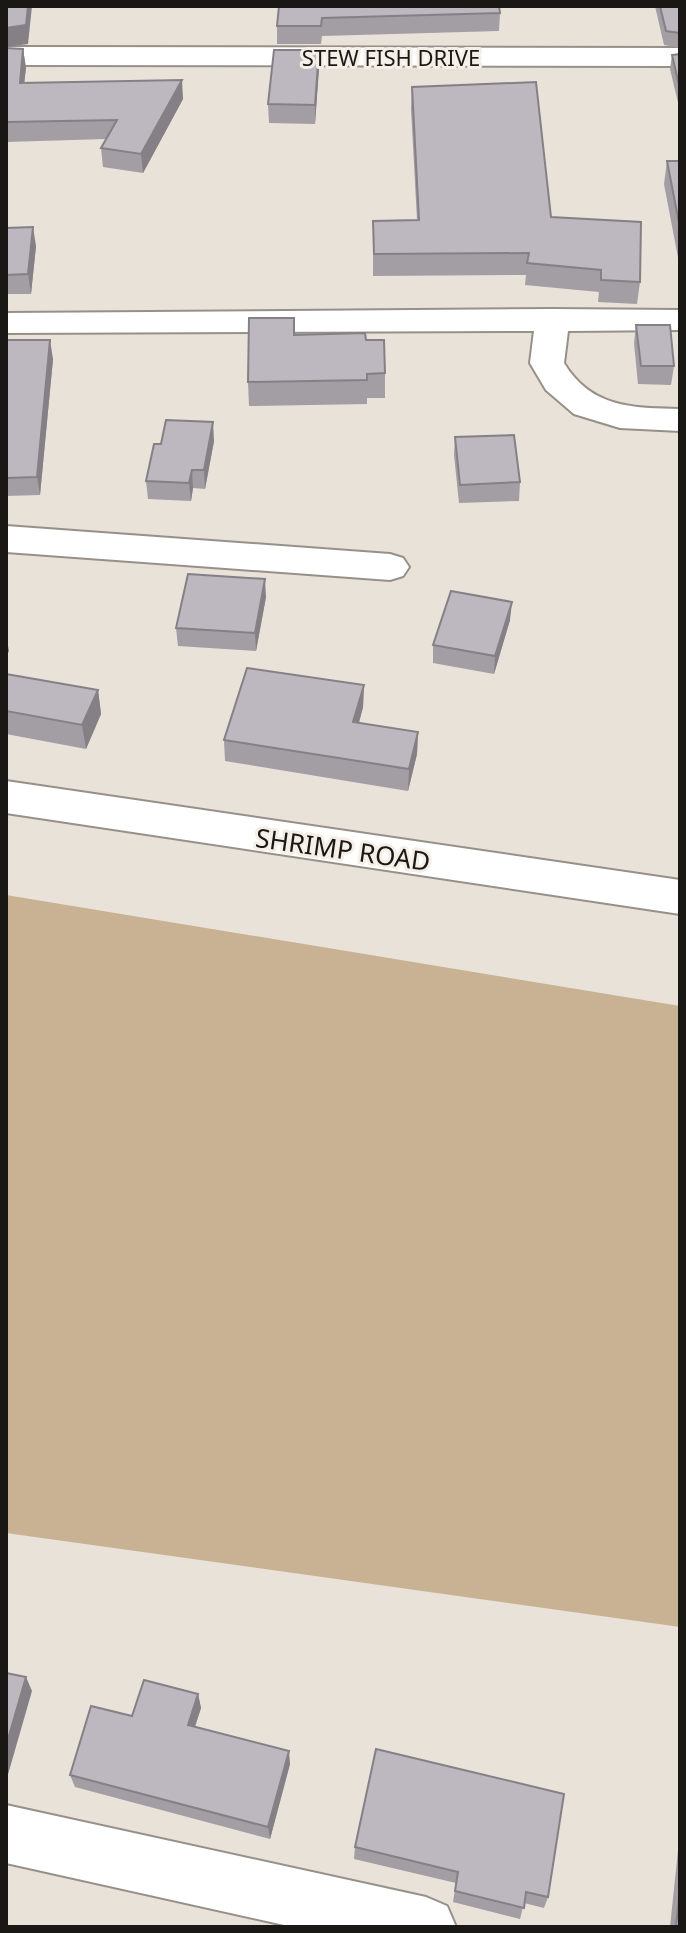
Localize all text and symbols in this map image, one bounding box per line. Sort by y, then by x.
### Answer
street label: STEW FISH DRIVE [302,42,480,72]
street label: SHRIMP ROAD [253,819,433,879]

